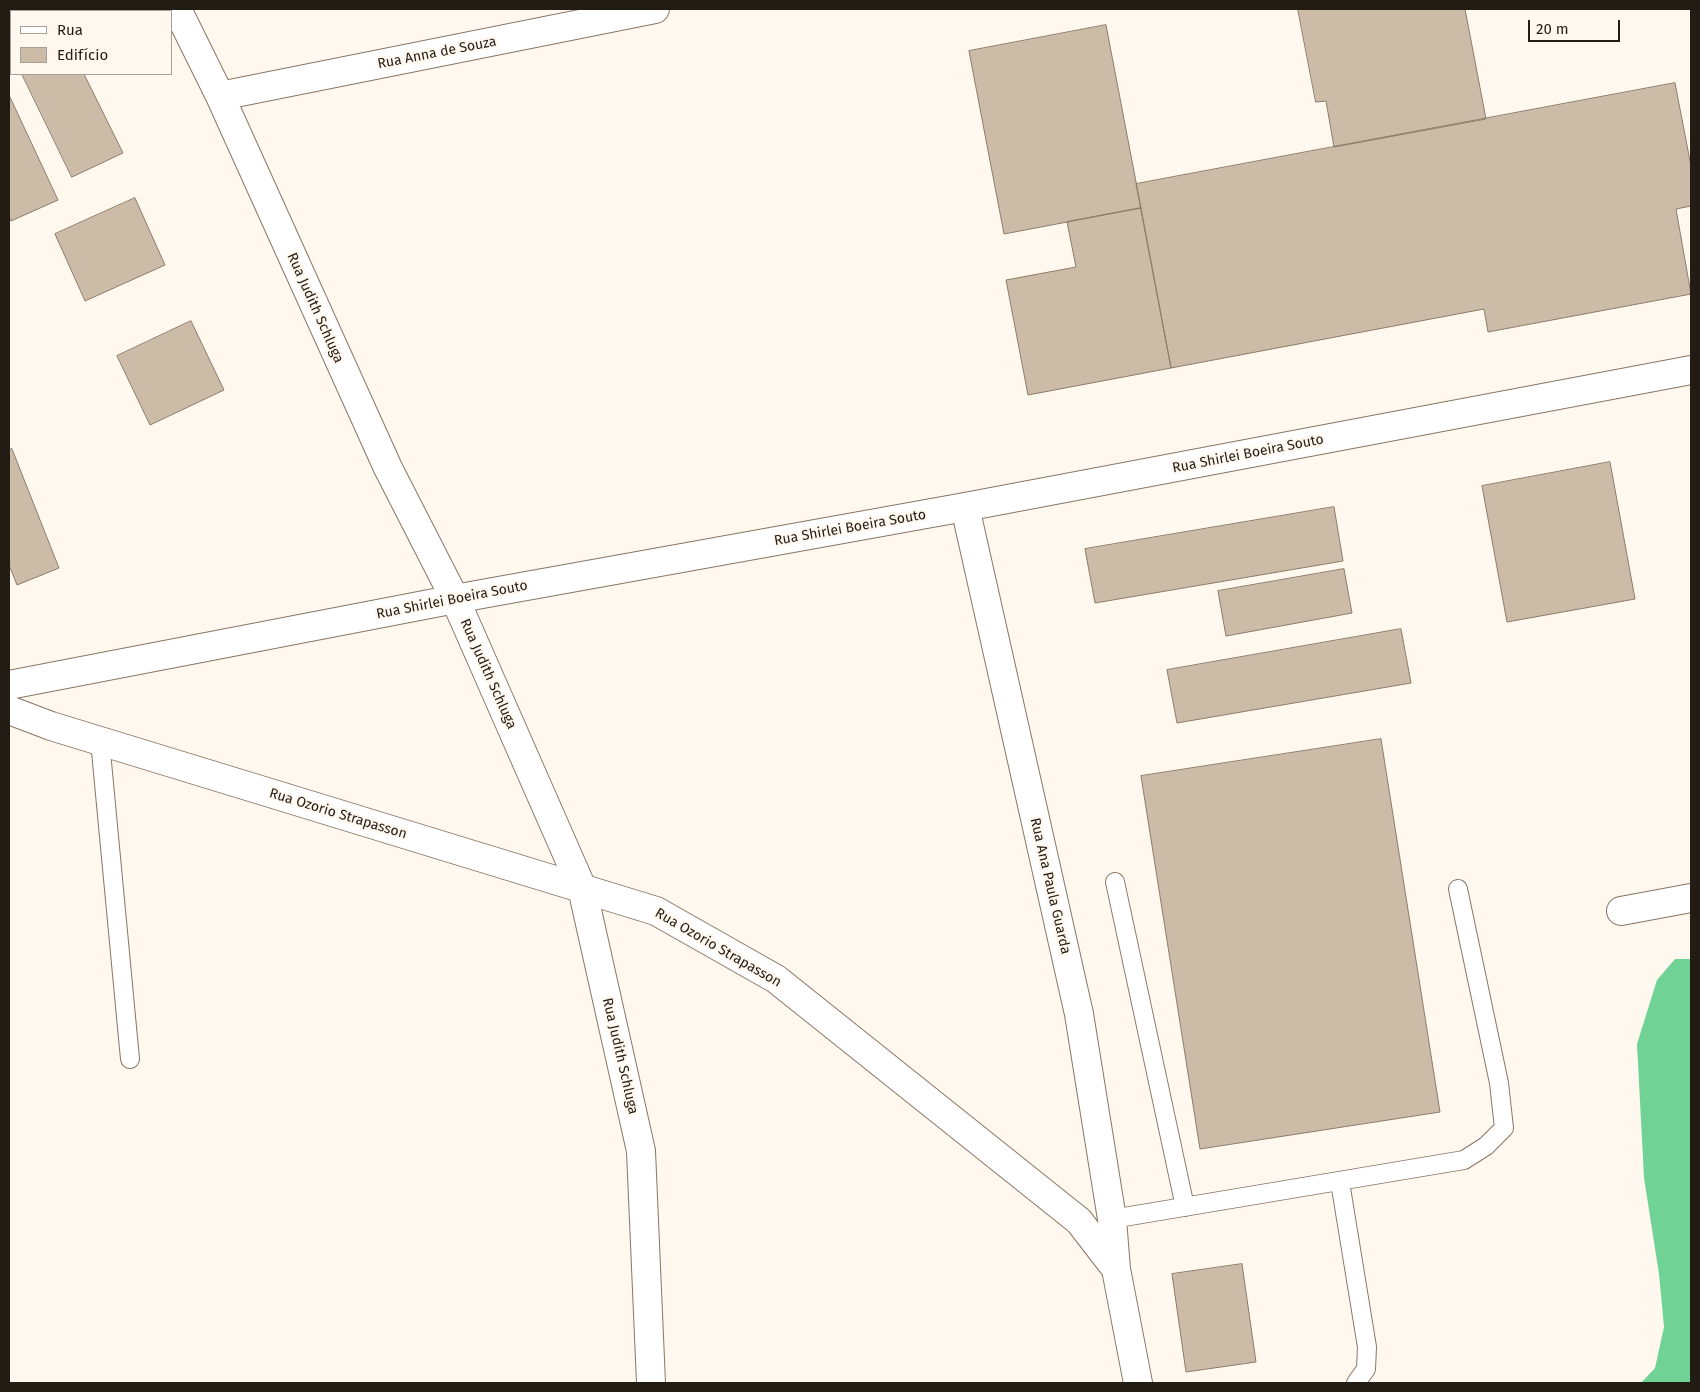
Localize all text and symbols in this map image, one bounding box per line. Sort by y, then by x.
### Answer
legend [10,10,172,75]
scale bar [1530,10,1622,42]
text: 20 m [1536,20,1569,38]
text: Rua [57,21,83,39]
street label: Rua Anna de Souza [376,33,498,73]
text: Edifício [57,46,108,64]
street label: Rua Judith Schluga [283,250,347,366]
street label: Rua Shirlei Boeira Souto [1171,431,1325,477]
street label: Rua Shirlei Boeira Souto [773,506,927,550]
street label: Rua Shirlei Boeira Souto [375,577,529,623]
street label: Rua Judith Schluga [456,616,520,732]
street label: Rua Ozorio Strapasson [267,785,409,843]
street label: Rua Ana Paula Guarda [1026,816,1074,956]
street label: Rua Ozorio Strapasson [652,905,784,991]
street label: Rua Judith Schluga [598,996,642,1116]

